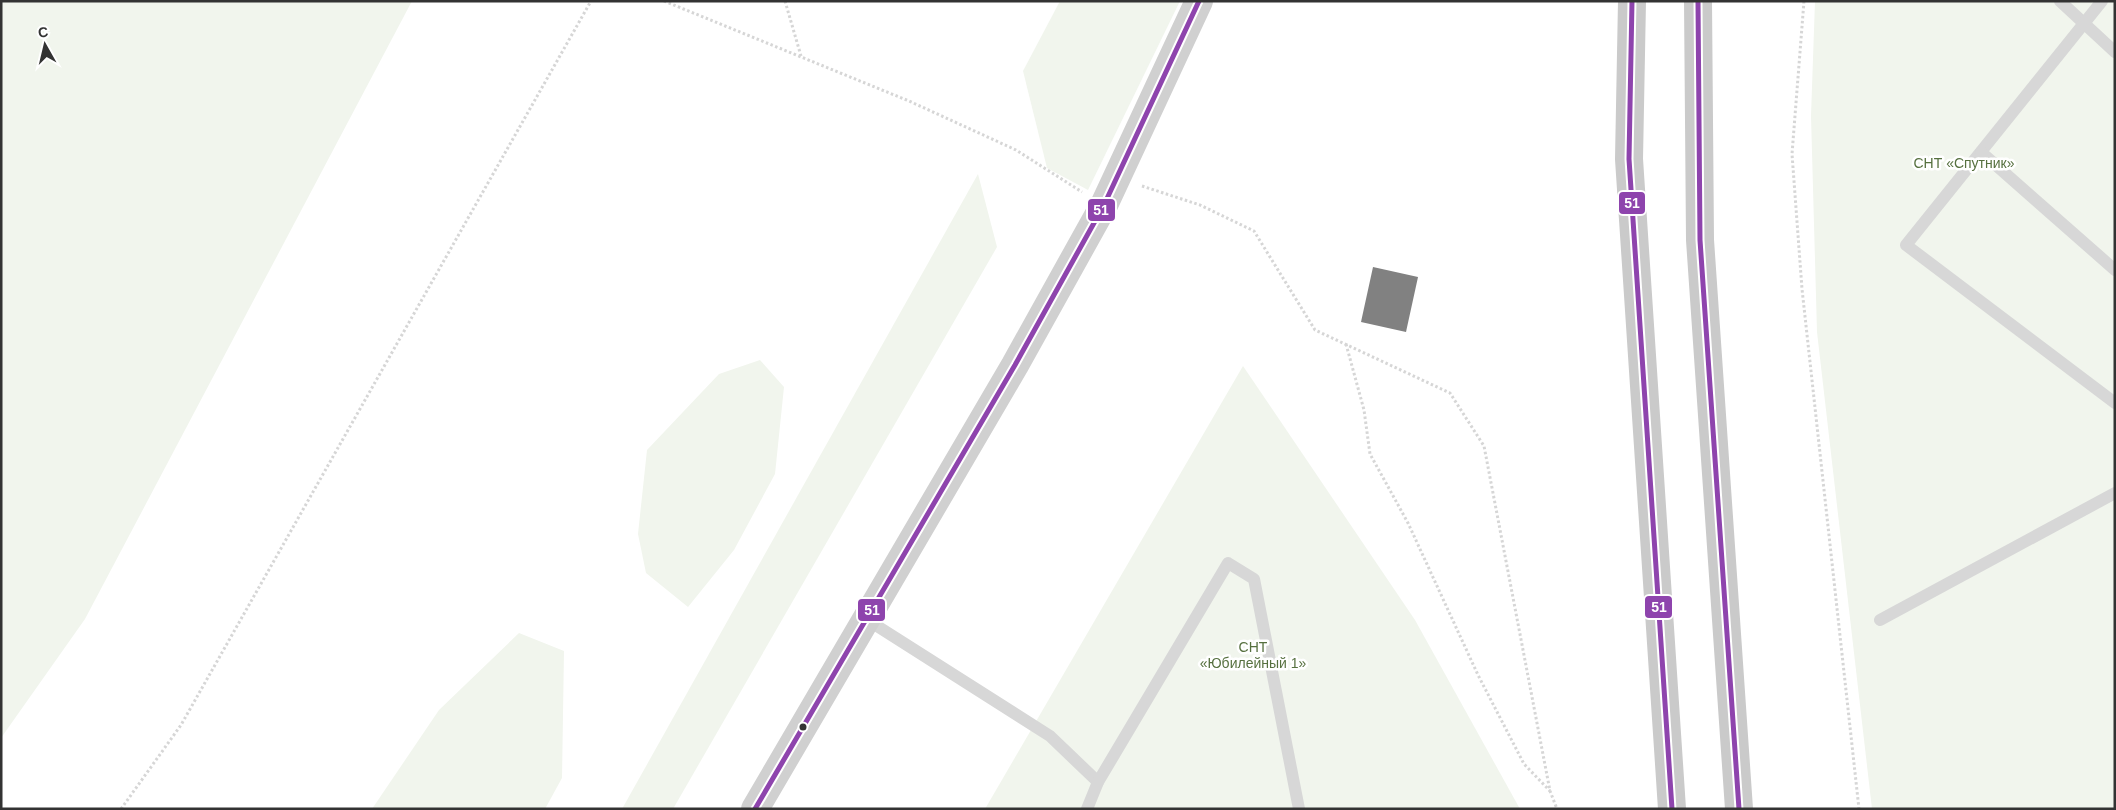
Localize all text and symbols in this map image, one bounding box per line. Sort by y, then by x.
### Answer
north arrow [20,20,70,70]
text: С [37,23,49,41]
park label: СНТ «Спутник» [1913,155,2015,171]
line badge: 51 [1618,191,1646,215]
text: 51 [1624,195,1640,211]
line badge: 51 [1087,198,1116,222]
text: 51 [1093,202,1109,218]
line badge: 51 [1644,595,1673,619]
line badge: 51 [857,598,886,622]
text: 51 [1651,599,1667,615]
text: 51 [864,602,880,618]
park label: СНТ «Юбилейный 1» [1200,639,1307,671]
unlabelled marker [798,722,808,732]

